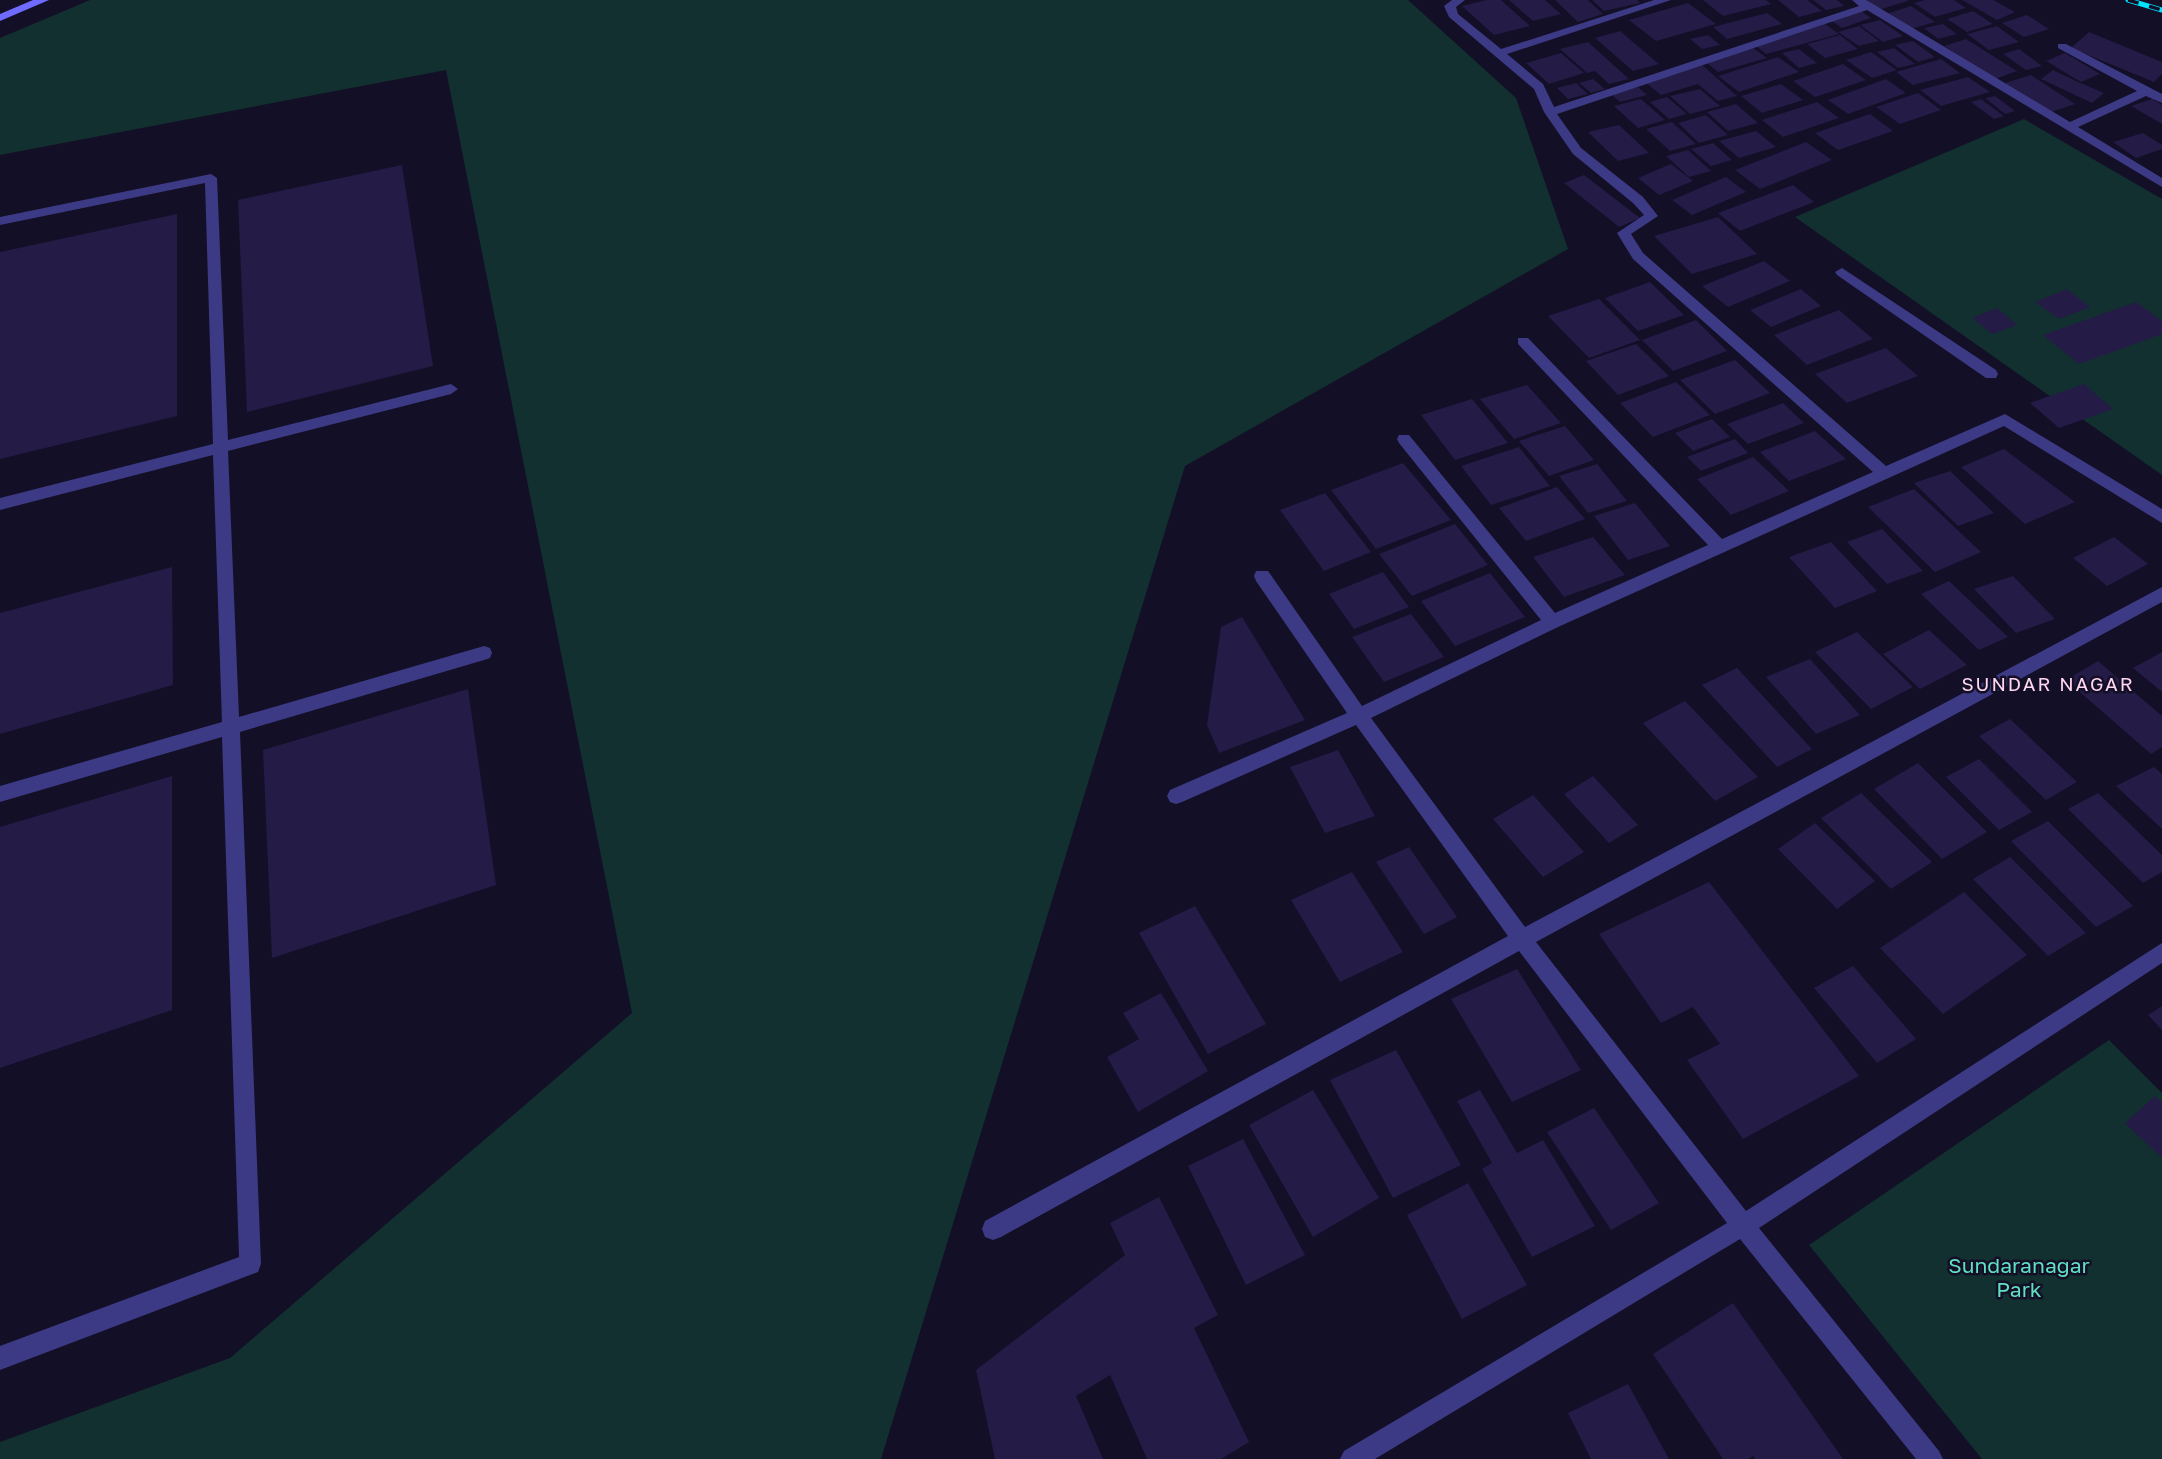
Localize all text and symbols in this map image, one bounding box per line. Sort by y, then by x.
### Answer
district label: SUNDAR NAGAR [1961,672,2135,695]
park label: Sundaranagar Park [1948,1252,2090,1302]

